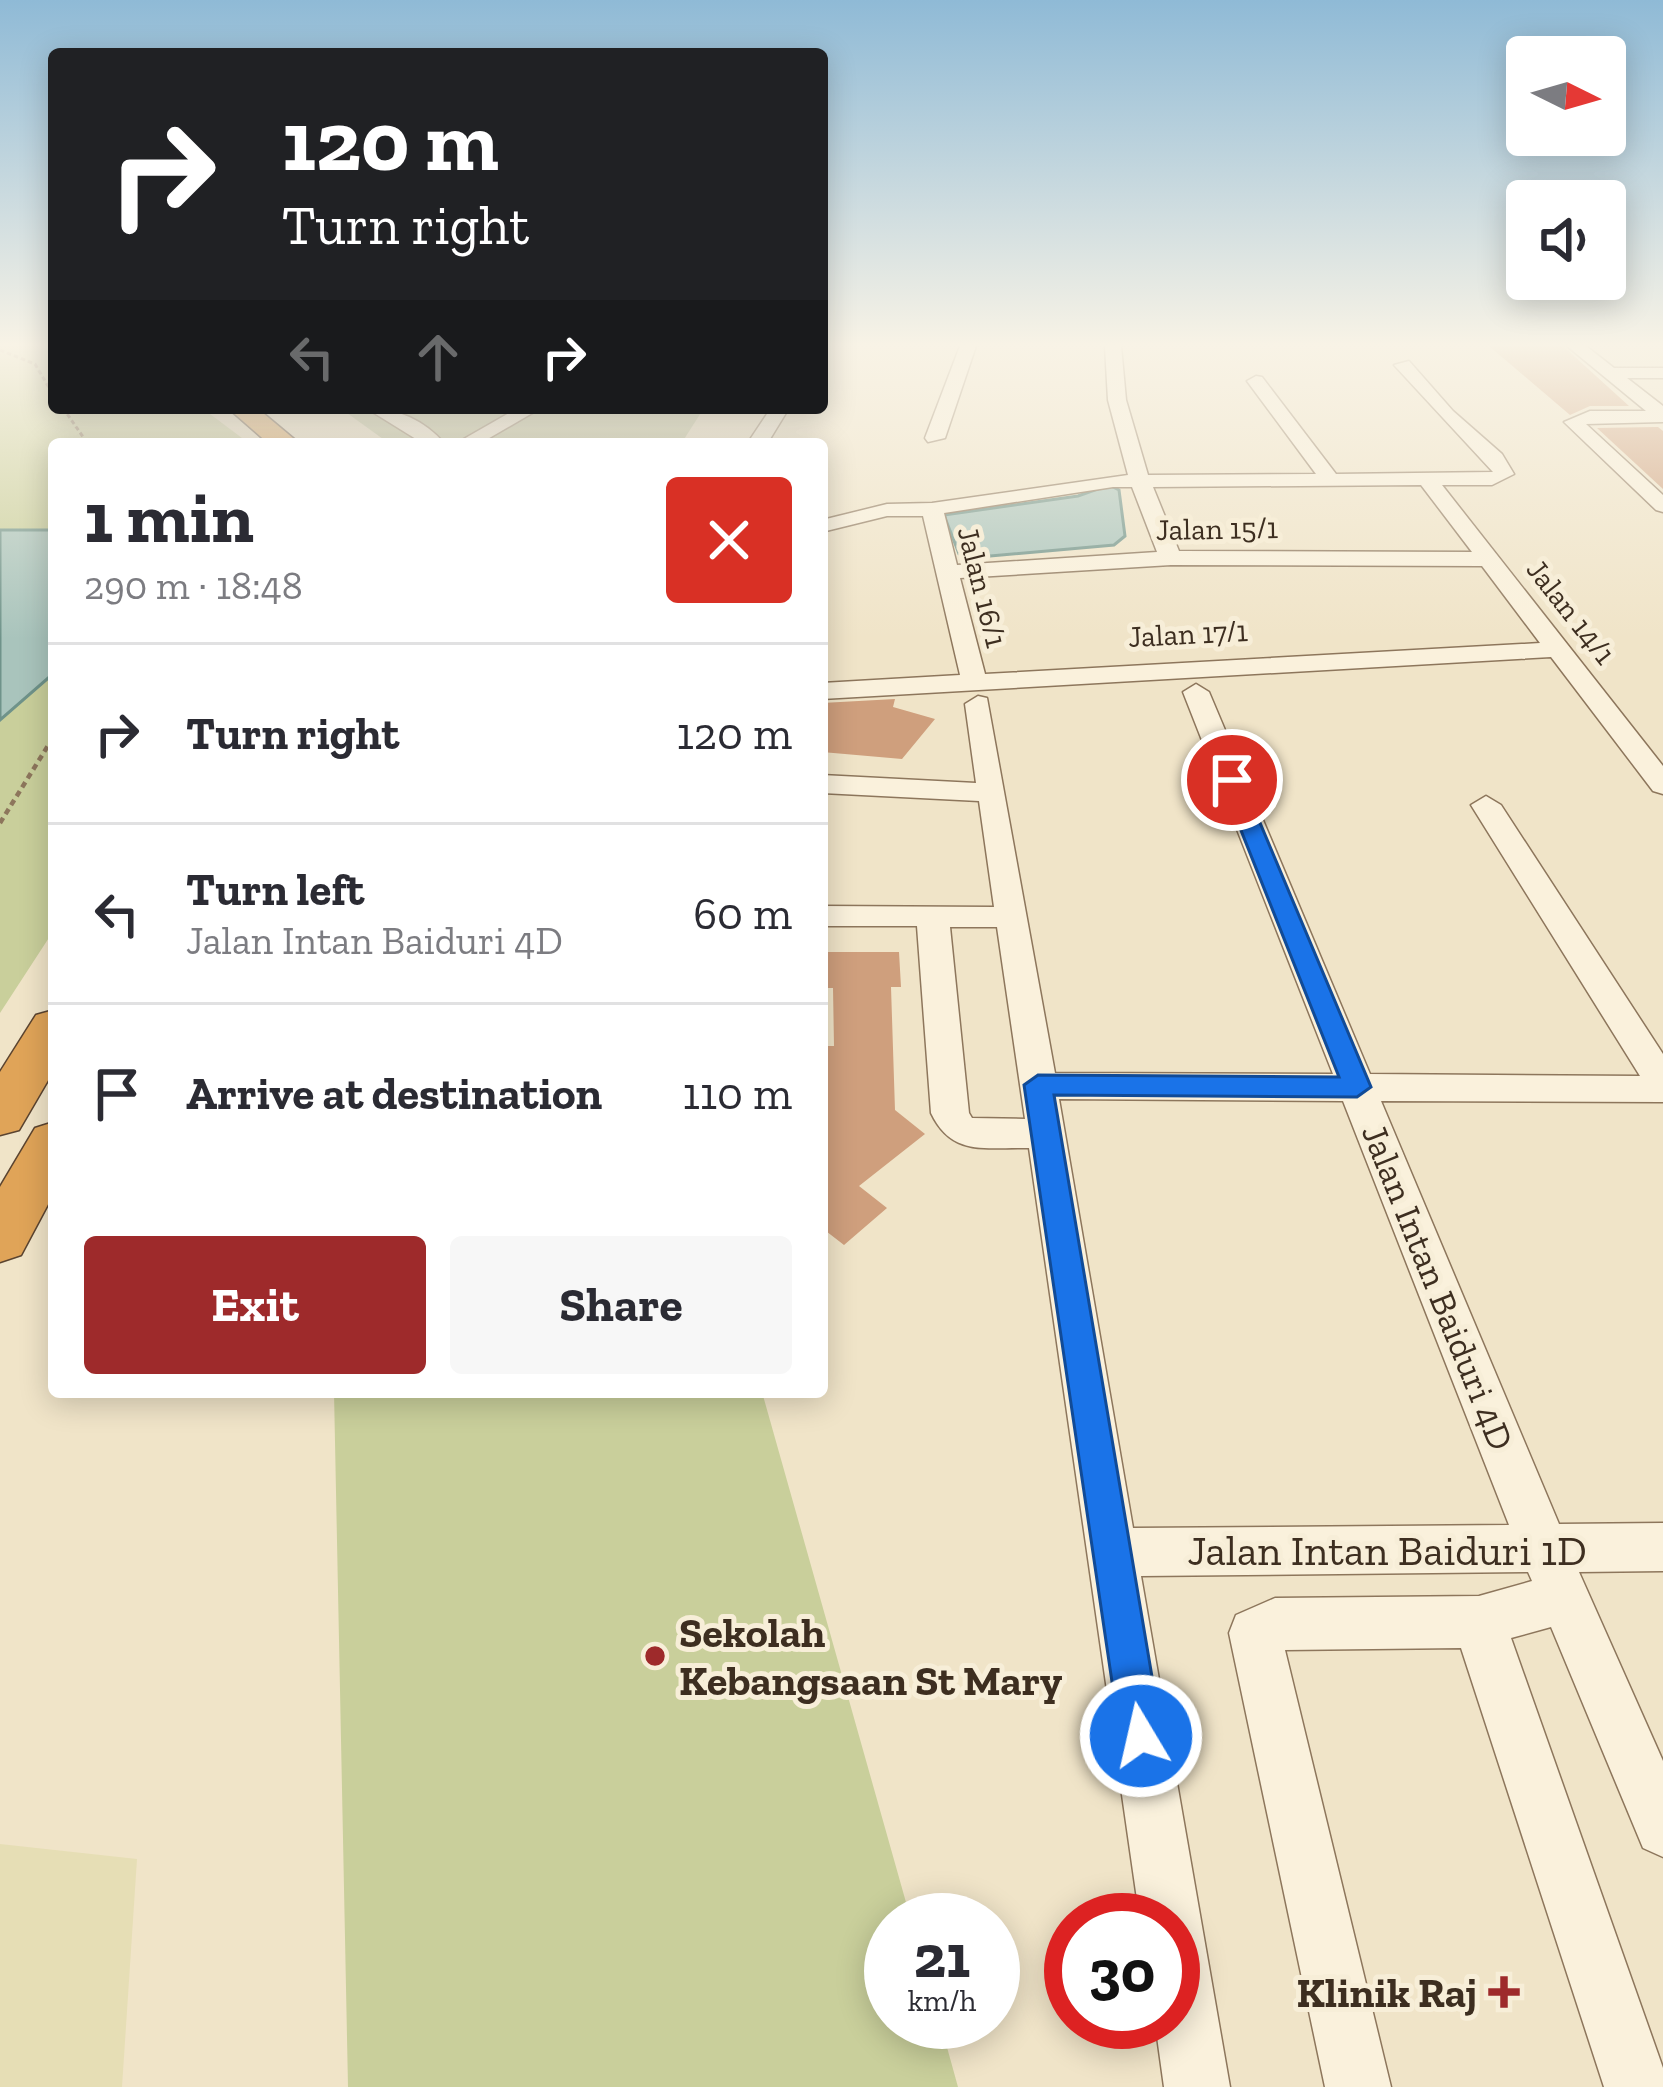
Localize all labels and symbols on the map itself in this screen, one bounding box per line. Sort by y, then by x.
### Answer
north arrow [1506,36,1626,156]
street label: Jalan 15/1 [1155,510,1279,548]
street label: Jalan 16/1 [950,523,1014,651]
street label: Jalan 14/1 [1519,552,1623,672]
street label: Jalan 17/1 [1127,613,1249,655]
pin [1181,729,1283,831]
street label: Jalan Intan Baiduri 4D [1353,1118,1523,1456]
street label: Jalan Intan Baiduri 1D [1187,1525,1587,1576]
place label: Sekolah Kebangsaan St Mary [679,1607,1062,1706]
marker: Sekolah Kebangsaan St Mary [642,1643,668,1669]
position arrow [1078,1673,1204,1799]
speed limit sign: 30 [1044,1893,1200,2049]
place label: Klinik Raj [1297,1967,1477,2018]
marker: Klinik Raj [1488,1976,1520,2008]

